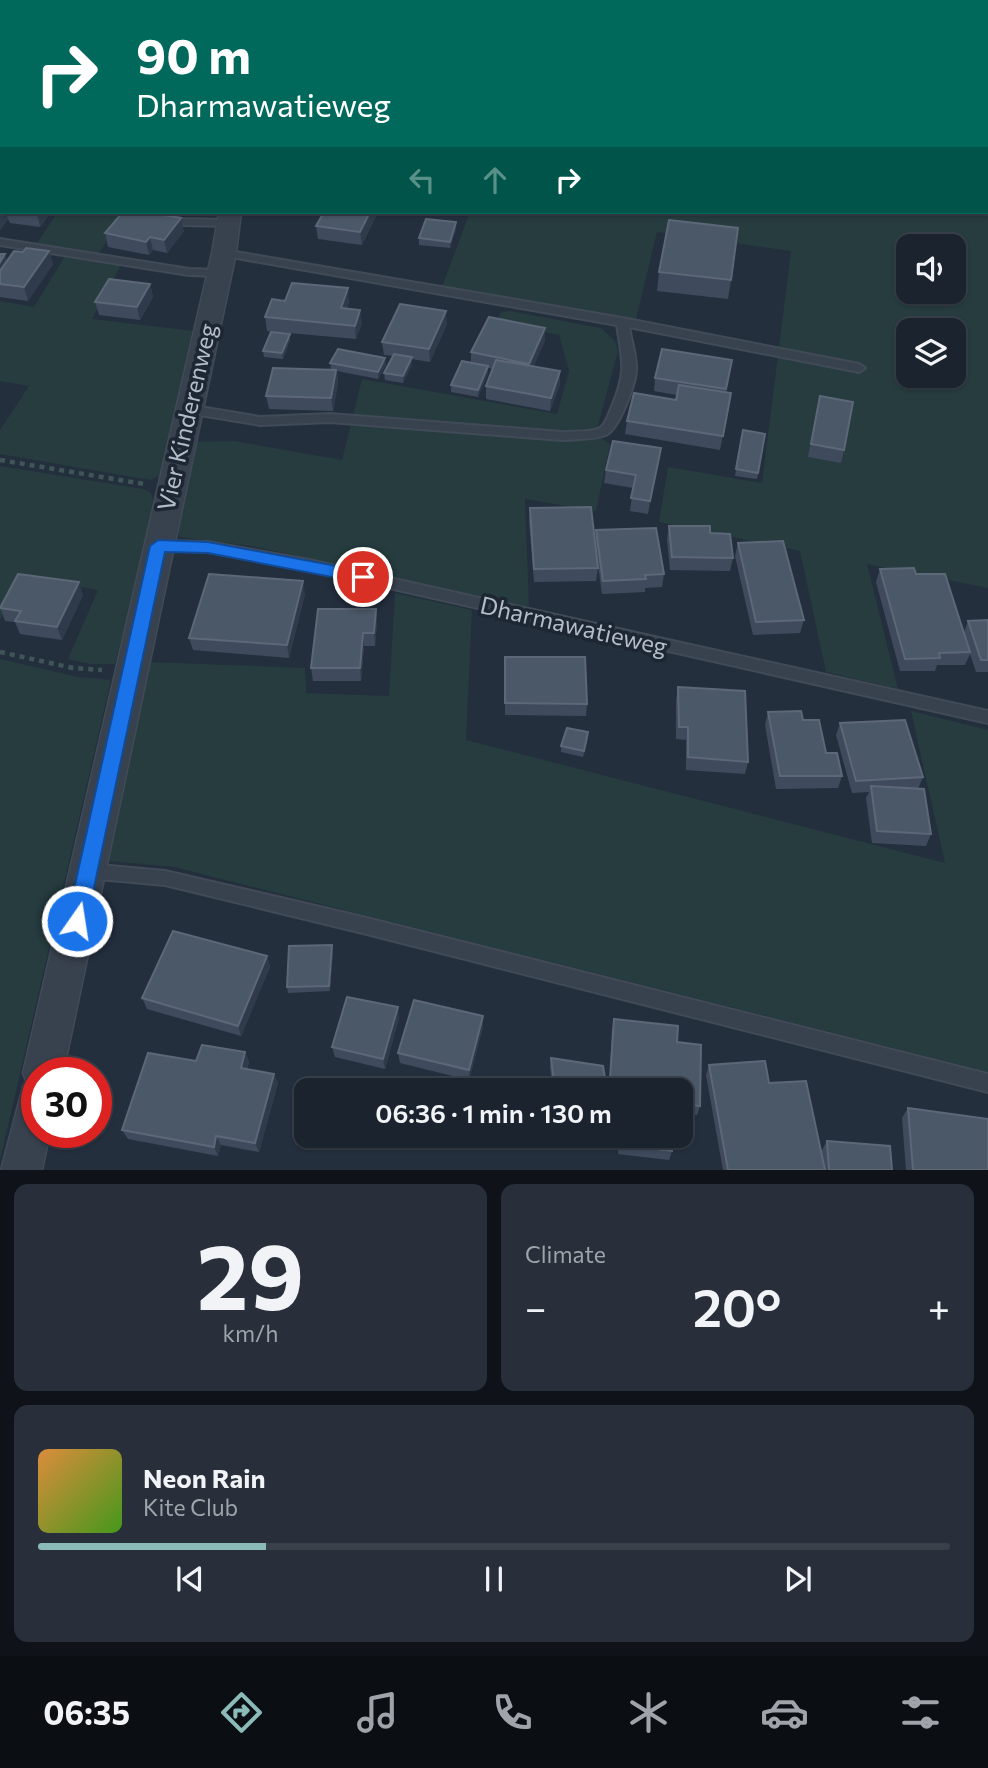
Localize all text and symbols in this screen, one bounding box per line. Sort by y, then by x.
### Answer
text: 90 m [136,24,251,84]
icon: right [21,28,112,119]
text: Dharmawatieweg [136,84,391,124]
icon: left [403,161,441,199]
icon: ahead [476,161,514,199]
icon: right [549,161,587,199]
map controls [896,234,966,388]
button: sound [896,234,966,304]
button: layers [896,318,966,388]
street label: Vier Kinderenweg [150,320,222,514]
pin [333,547,393,607]
icon: arrive [344,558,382,596]
street label: Dharmawatieweg [478,589,670,661]
position arrow [40,884,114,958]
speed limit sign: 30 [21,1057,112,1148]
text: 06:36 · 1 min · 130 m [375,1097,612,1128]
text: 29 [197,1217,304,1329]
text: Climate [525,1240,606,1268]
text: 20° [693,1274,782,1338]
text: − [525,1283,547,1330]
text: + [928,1283,950,1330]
text: km/h [223,1319,278,1347]
text: Neon Rain [143,1462,266,1493]
text: Kite Club [143,1493,238,1521]
icon: previous [171,1560,209,1598]
icon: pause [475,1560,513,1598]
icon: next [779,1560,817,1598]
icon: directions [217,1688,266,1737]
icon: music [353,1688,402,1737]
icon: phone [488,1688,537,1737]
icon: climate [624,1688,673,1737]
icon: car [760,1688,809,1737]
icon: filters [896,1688,945,1737]
text: 06:35 [43,1692,130,1732]

